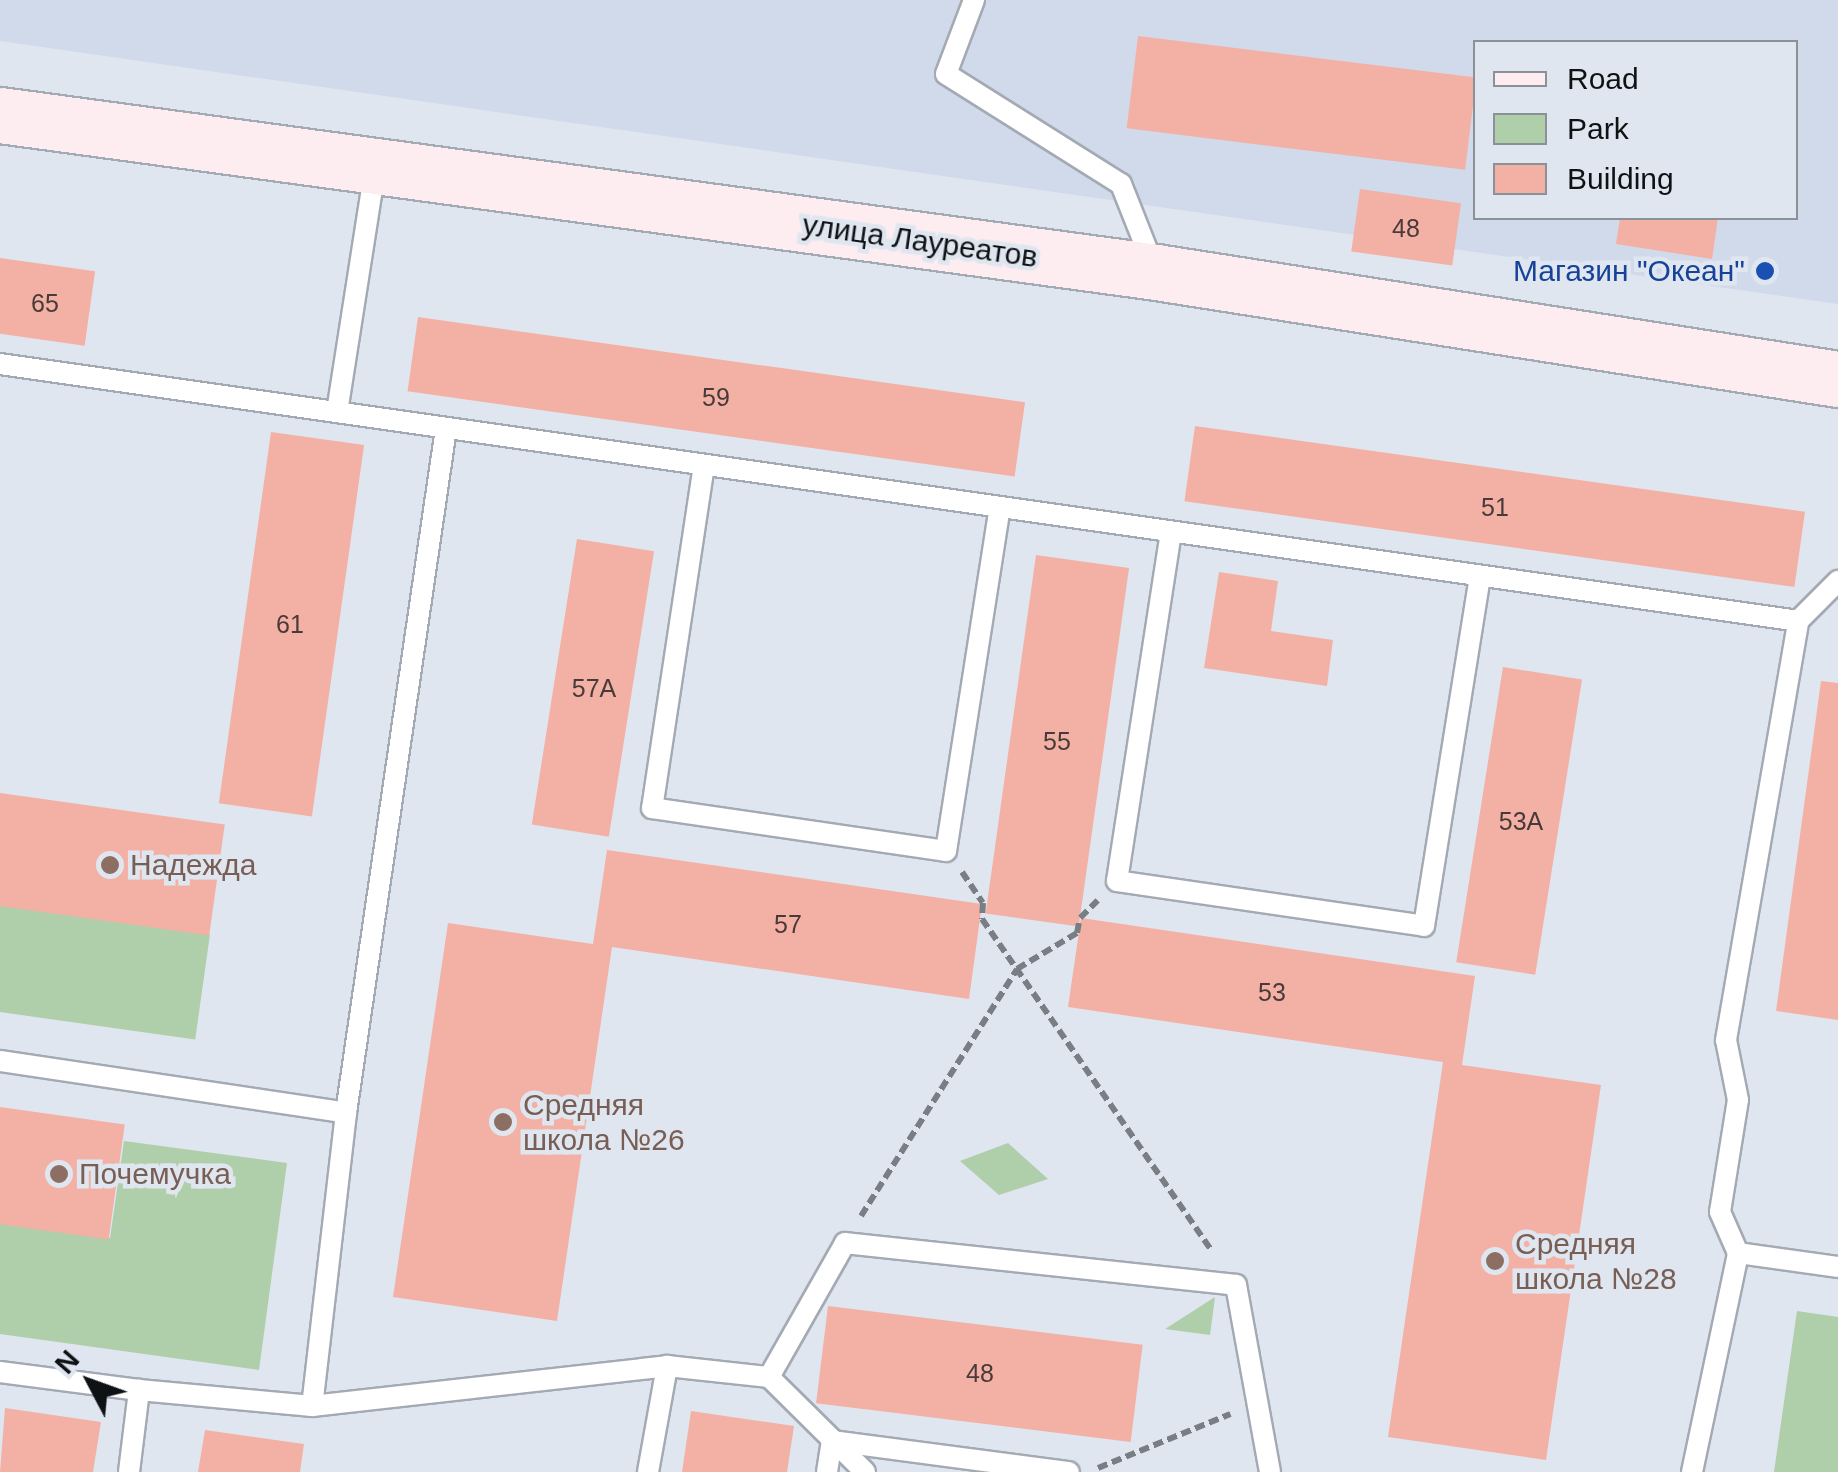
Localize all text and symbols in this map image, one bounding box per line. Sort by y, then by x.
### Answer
legend [1473,40,1798,220]
text: Road [1567,62,1639,95]
text: Park [1567,112,1629,145]
text: Building [1567,162,1674,195]
street label: улица Лауреатов [800,207,1040,275]
house number: 48 [1392,213,1420,243]
place label: Магазин "Океан" [1513,253,1745,289]
marker: Магазин "Океан" [1754,260,1776,282]
house number: 65 [31,288,59,318]
house number: 59 [702,382,730,412]
house number: 51 [1481,492,1509,522]
house number: 61 [276,609,304,639]
house number: 57А [572,673,616,703]
house number: 55 [1043,726,1071,756]
house number: 53А [1499,806,1543,836]
place label: Надежда [130,847,256,883]
marker: Надежда [99,854,121,876]
house number: 57 [774,909,802,939]
house number: 53 [1258,977,1286,1007]
place label: Средняя школа №26 [523,1087,685,1158]
marker: Средняя школа №26 [492,1111,514,1133]
place label: Почемучка [79,1156,231,1192]
marker: Почемучка [48,1163,70,1185]
place label: Средняя школа №28 [1515,1226,1677,1296]
marker: Средняя школа №28 [1484,1250,1506,1272]
north arrow [40,1332,140,1432]
text: N [49,1344,85,1380]
house number: 48 [966,1358,994,1388]

